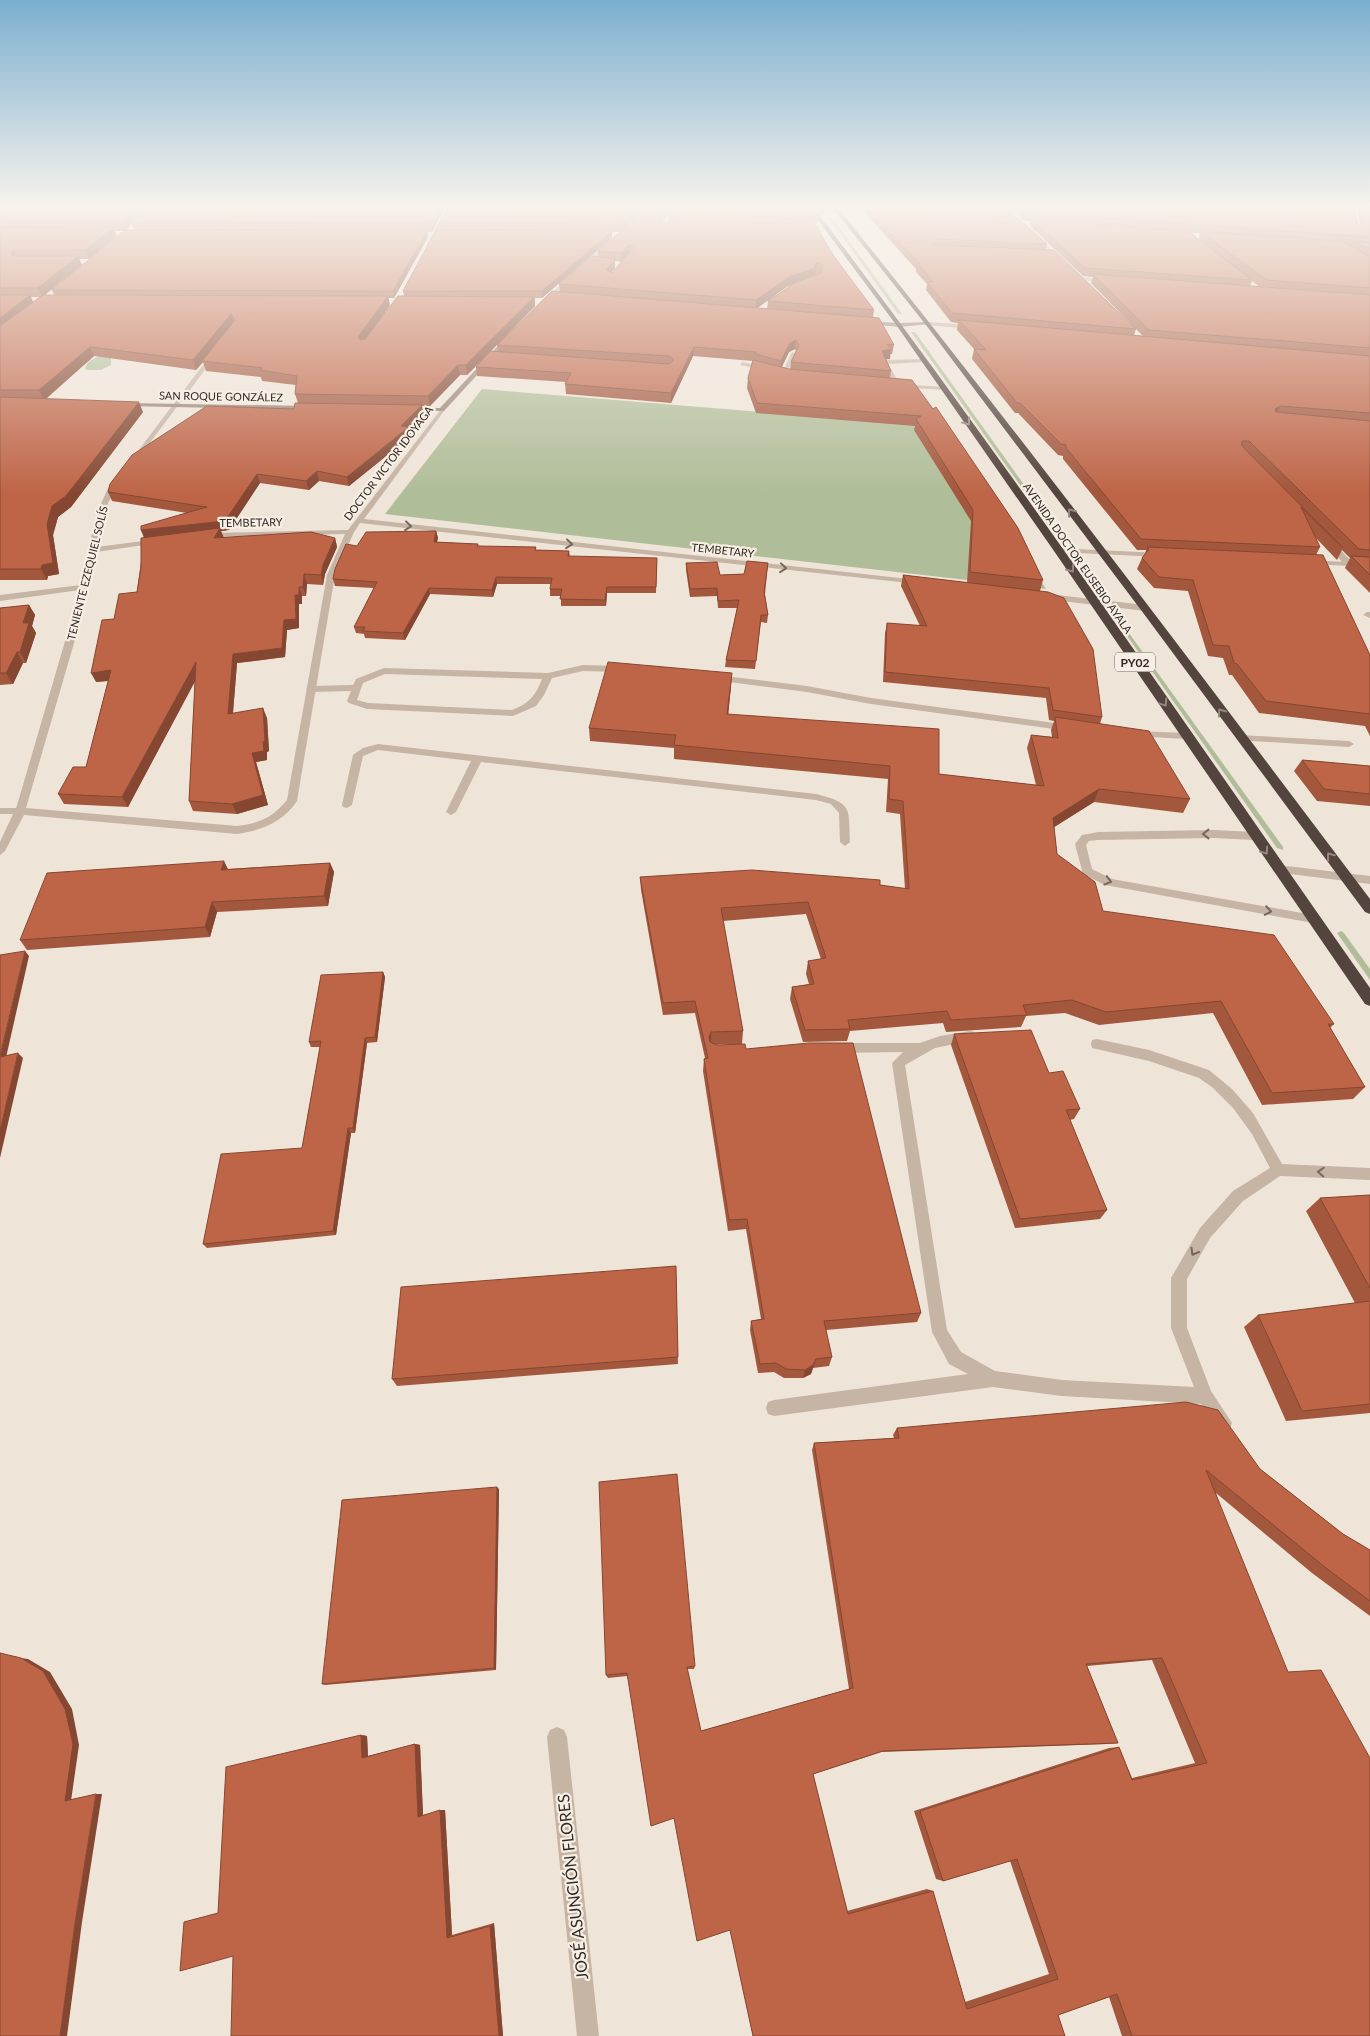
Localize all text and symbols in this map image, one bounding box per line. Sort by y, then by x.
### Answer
street label: SAN ROQUE GONZÁLEZ [159,388,284,404]
street label: DOCTOR VICTOR IDOYAGA [341,403,436,523]
one-way arrow [961,416,970,426]
street label: AVENIDA DOCTOR EUSEBIO AYALA [1021,480,1136,636]
street label: TENIENTE EZEQUIEL SOLÍS [64,505,110,641]
one-way arrow [1069,509,1077,518]
street label: TEMBETARY [219,515,283,529]
one-way arrow [404,520,412,531]
one-way arrow [566,538,574,549]
street label: TEMBETARY [691,540,755,560]
one-way arrow [779,562,787,573]
one-way arrow [1065,563,1074,573]
road number: PY02 [1115,652,1155,672]
one-way arrow [1158,697,1167,707]
one-way arrow [1219,709,1227,718]
one-way arrow [1202,829,1210,839]
one-way arrow [1259,845,1268,855]
one-way arrow [1327,853,1335,862]
one-way arrow [1104,875,1112,885]
one-way arrow [1263,905,1272,915]
one-way arrow [1317,1166,1325,1177]
one-way arrow [1191,1247,1201,1256]
street label: JOSÉ ASUNCIÓN FLORES [553,1793,591,1981]

